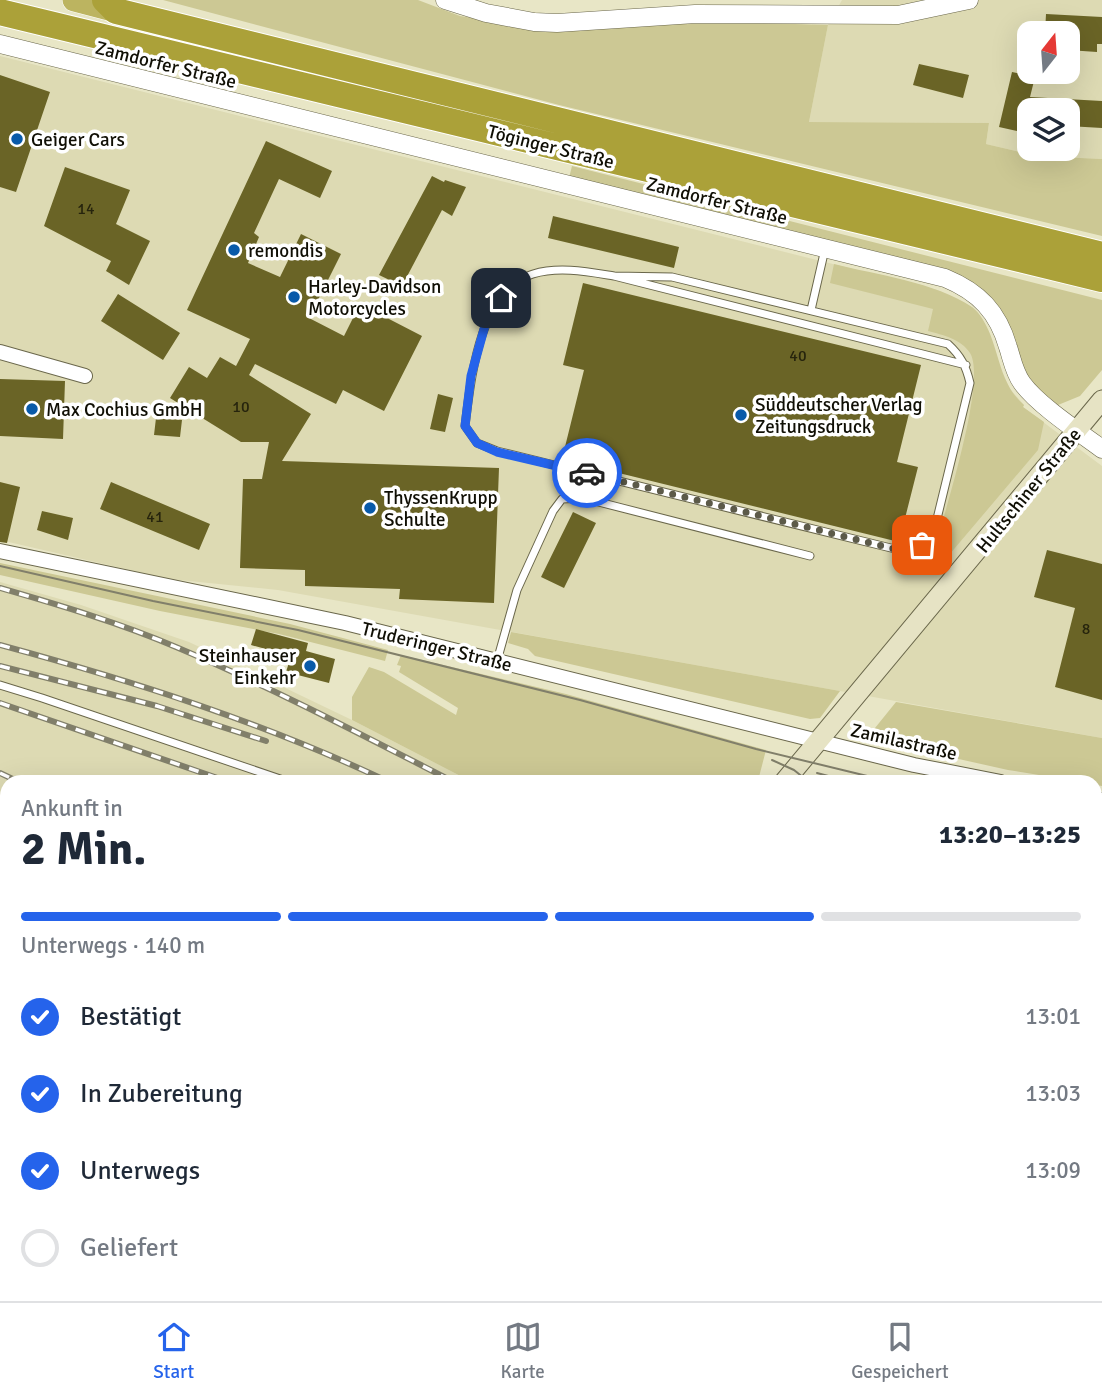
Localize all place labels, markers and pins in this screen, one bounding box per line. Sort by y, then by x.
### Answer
place label: Geiger Cars [31,128,125,152]
marker: Geiger Cars [9,131,25,147]
place label: remondis [248,239,323,263]
marker: remondis [226,242,242,258]
pin [471,268,531,328]
place label: Harley-Davidson Motorcycles [308,275,441,321]
marker: Harley-Davidson Motorcycles [286,289,302,305]
place label: Süddeutscher Verlag Zeitungsdruck [755,393,923,439]
place label: Max Cochius GmbH [46,398,203,422]
marker: Max Cochius GmbH [24,401,40,417]
marker: Süddeutscher Verlag Zeitungsdruck [733,407,749,423]
place label: ThyssenKrupp Schulte [384,486,498,532]
marker: ThyssenKrupp Schulte [362,500,378,516]
pin [892,515,952,575]
place label: Steinhauser Einkehr [199,644,296,690]
marker: Steinhauser Einkehr [302,658,318,674]

